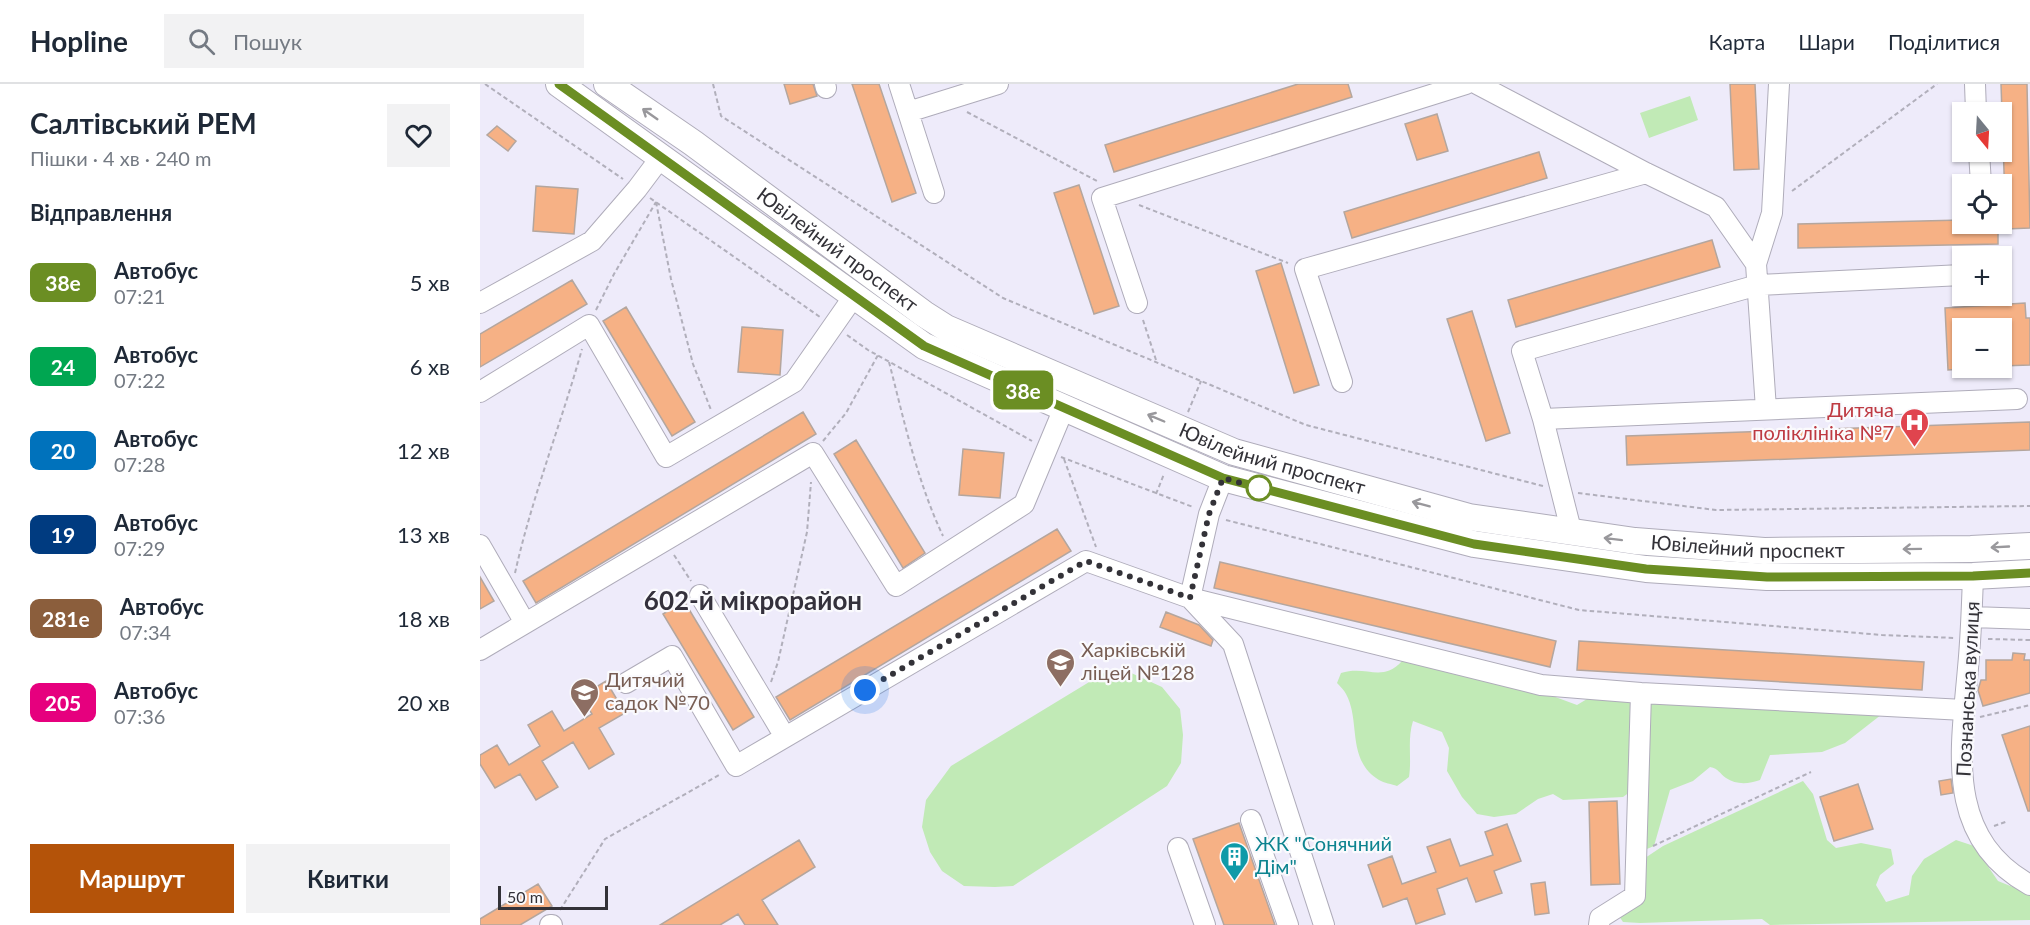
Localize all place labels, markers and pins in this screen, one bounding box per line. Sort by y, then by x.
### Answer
place label: Дитяча поліклініка №7 [1752,397,1894,444]
hospital icon: Дитяча поліклініка №7 [1899,406,1931,448]
unlabelled marker [1246,475,1272,501]
place label: Харківській ліцей №128 [1081,637,1195,684]
school or university icon: Харківській ліцей №128 [1044,646,1076,688]
place label: Дитячий садок №70 [605,667,710,714]
school or university icon: Дитячий садок №70 [568,676,600,718]
place label: ЖК "Сонячний Дім" [1255,831,1392,878]
building icon: ЖК "Сонячний Дім" [1218,840,1250,882]

